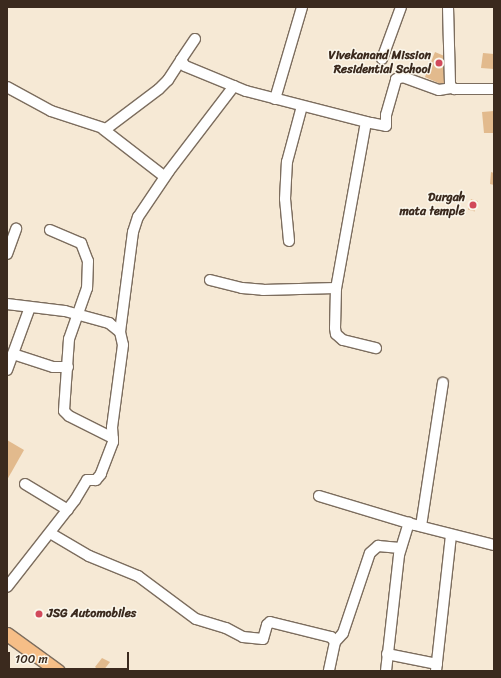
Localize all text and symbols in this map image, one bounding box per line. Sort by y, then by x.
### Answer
place label: Vivekanand Mission Residential School [328,49,431,77]
marker: Vivekanand Mission Residential School [434,58,444,68]
place label: Durgah mata temple [399,191,465,219]
marker: Durgah mata temple [468,200,478,210]
place label: JSG Automobiles [47,607,136,621]
marker: JSG Automobiles [34,609,44,619]
scale bar [10,644,131,670]
text: 100 m [15,648,48,670]

